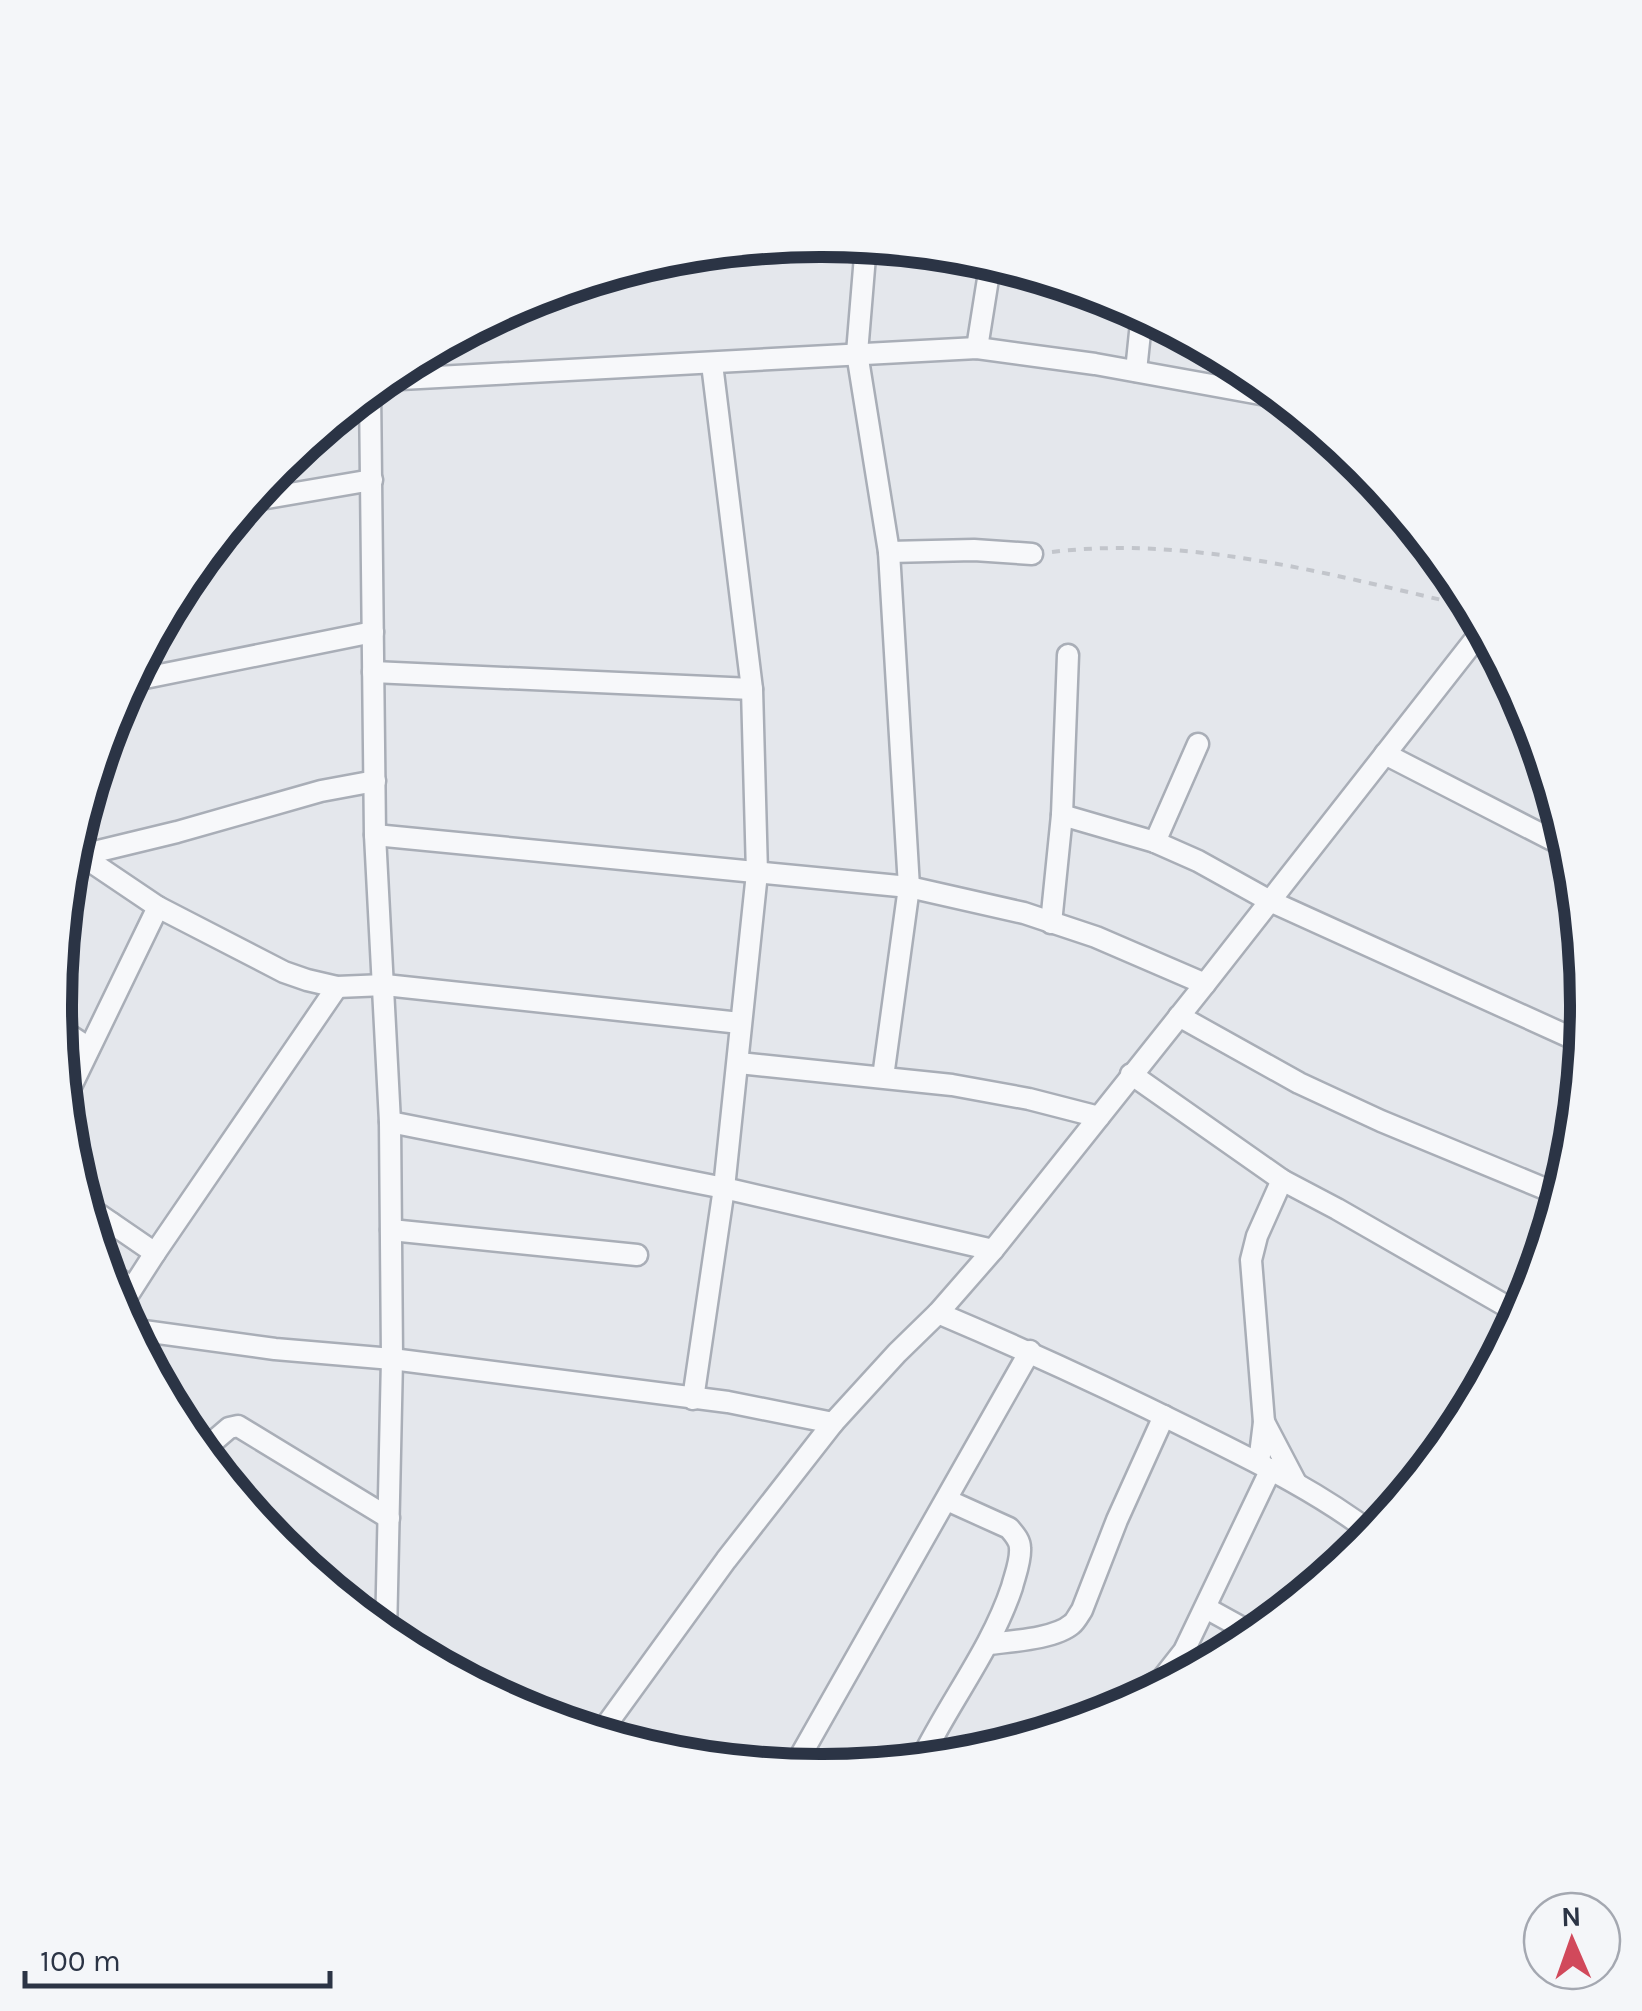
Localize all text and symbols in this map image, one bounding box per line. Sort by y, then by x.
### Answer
north arrow [1522,1891,1622,1991]
text: N [1561,1900,1582,1933]
scale bar [25,1926,330,1988]
text: 100 m [40,1943,121,1979]

